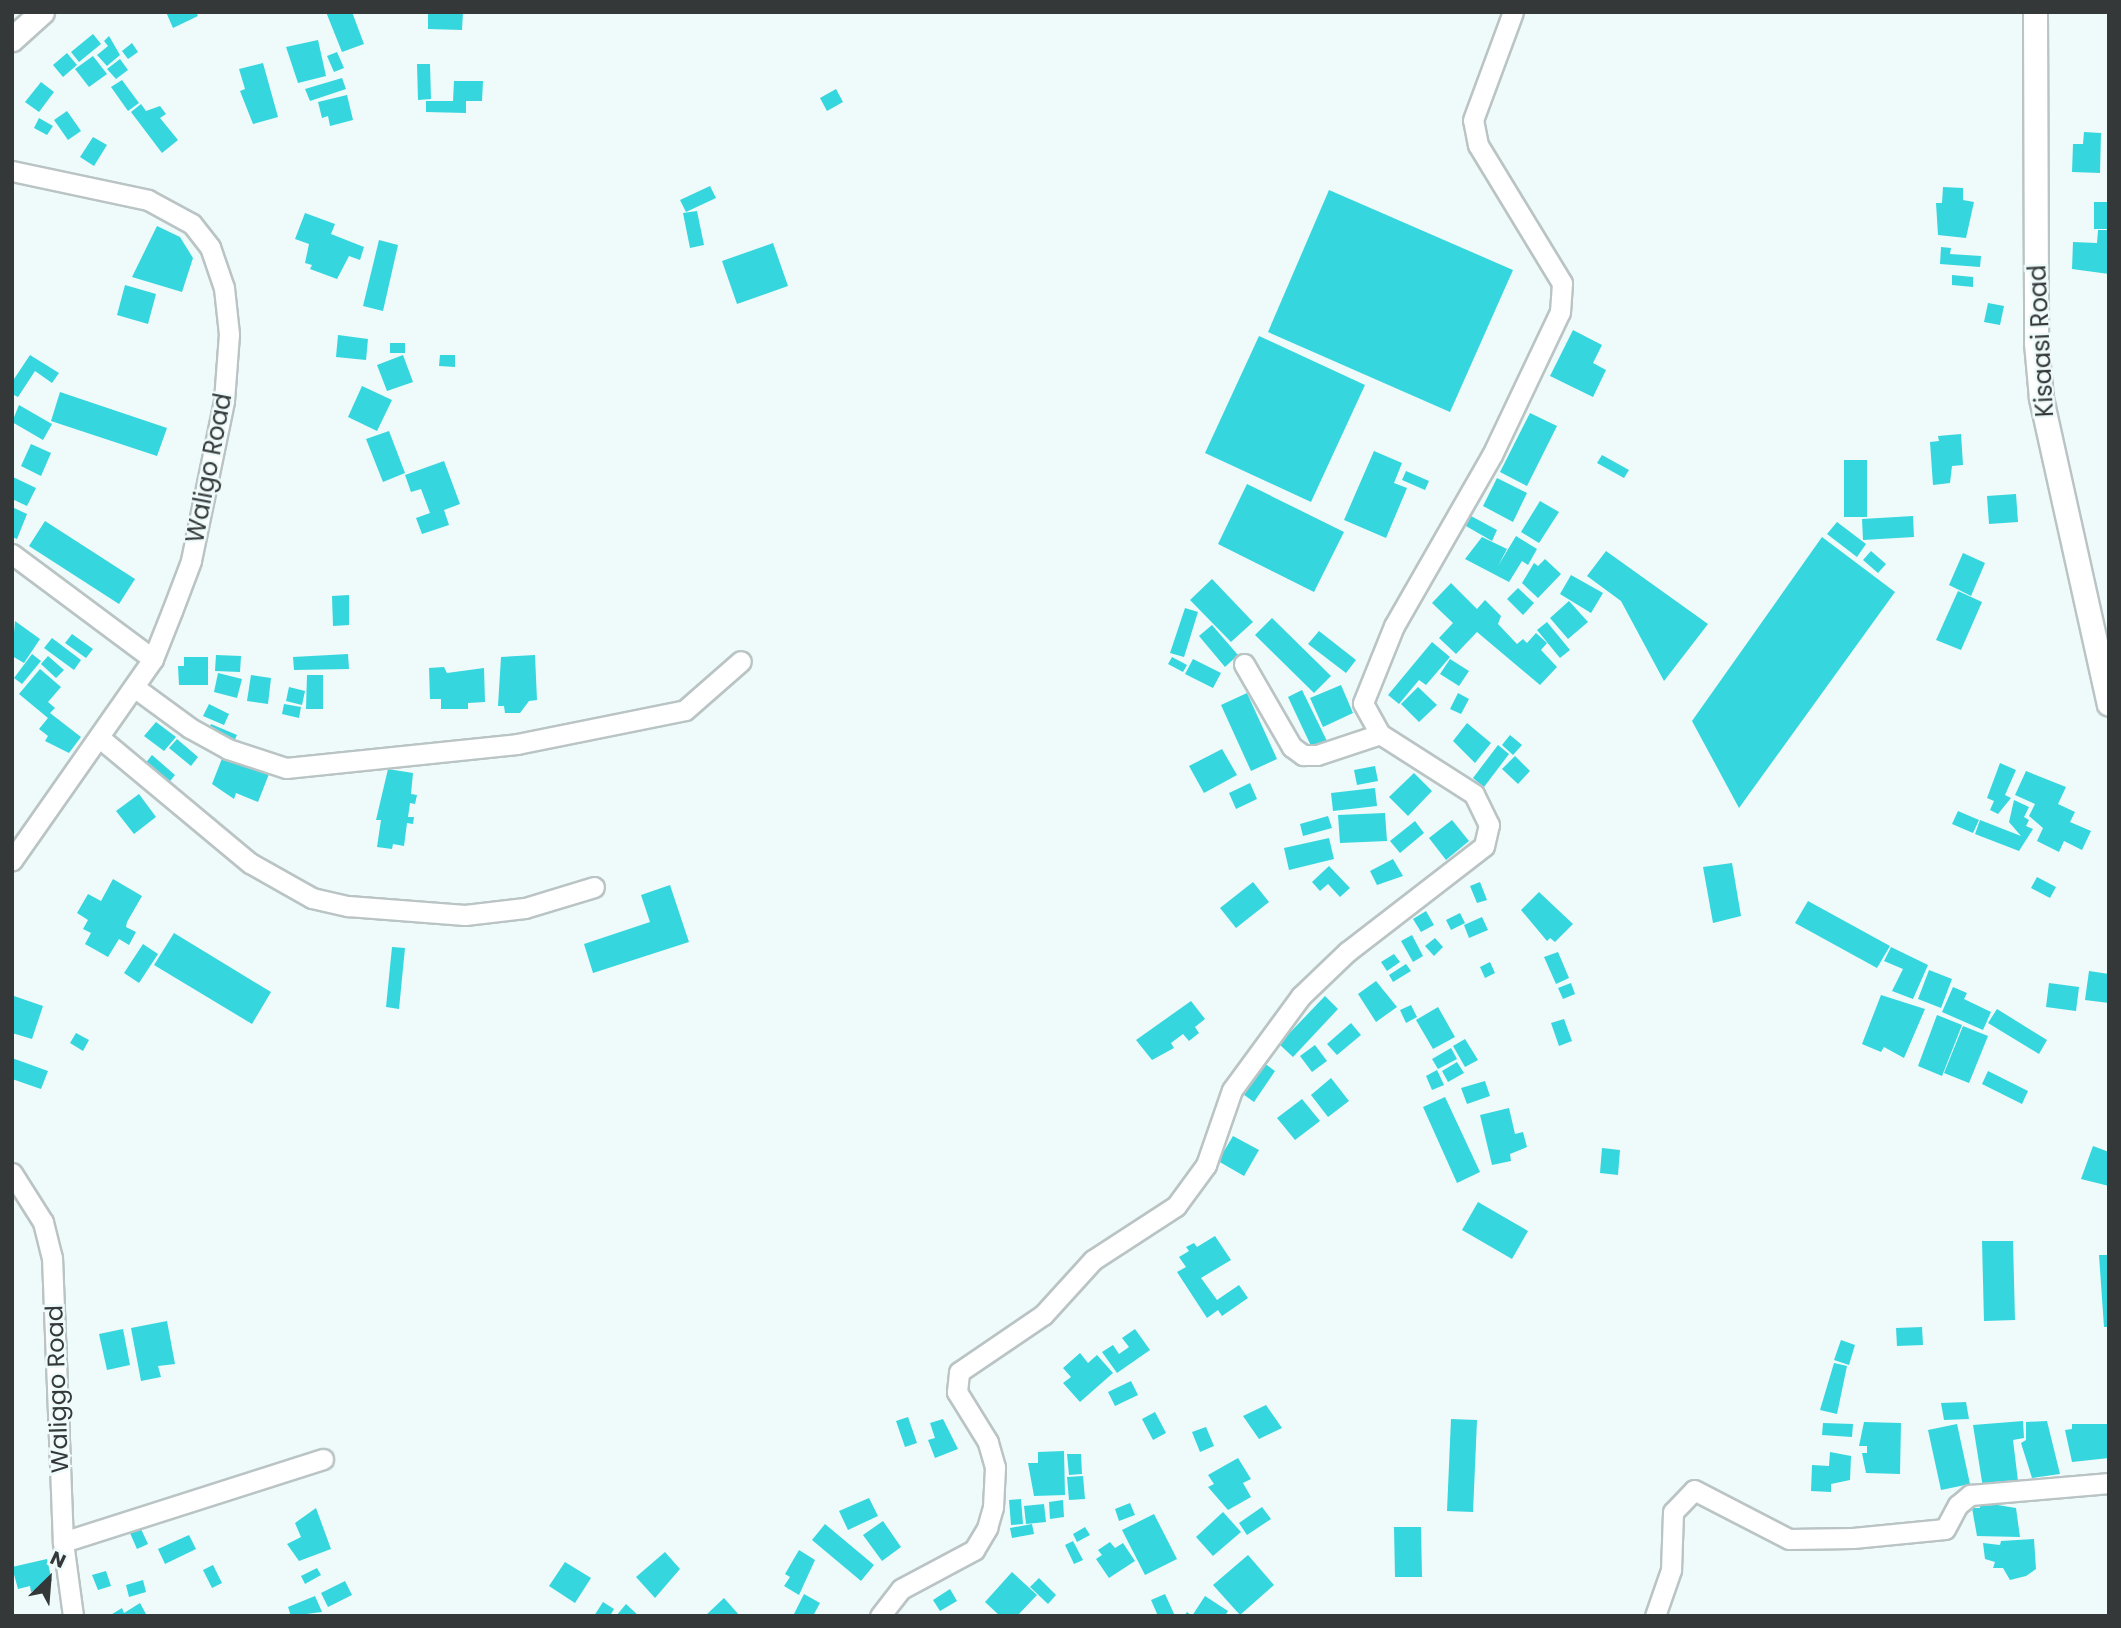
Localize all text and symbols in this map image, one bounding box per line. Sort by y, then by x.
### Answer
street label: Kisaasi Road [2023,264,2059,418]
street label: Waligo Road [180,391,238,545]
street label: Waliggo Road [40,1305,74,1473]
north arrow [14,1544,84,1614]
text: N [46,1544,70,1575]

